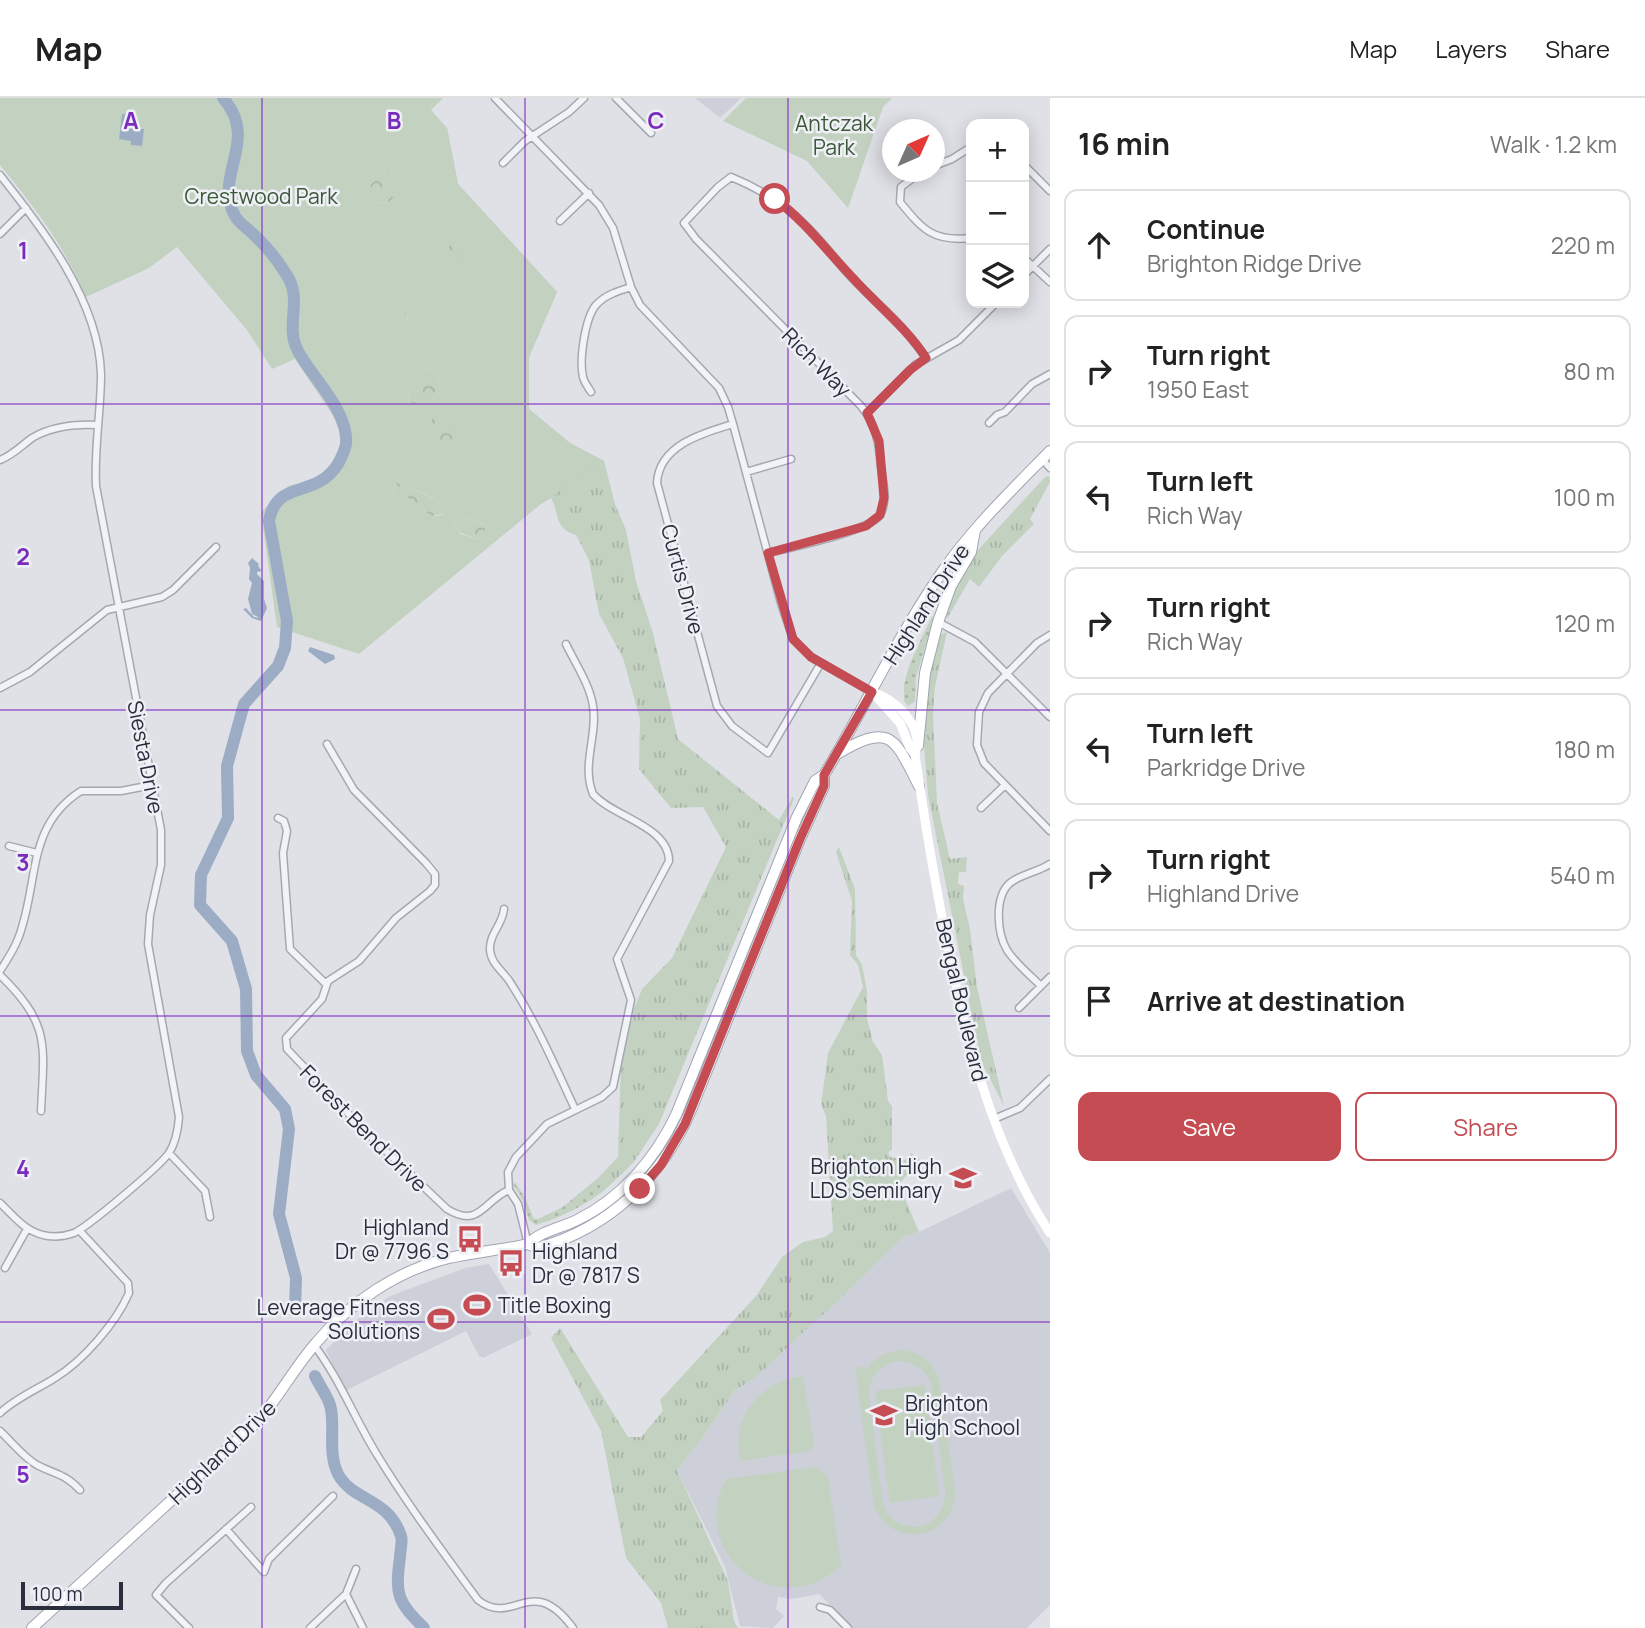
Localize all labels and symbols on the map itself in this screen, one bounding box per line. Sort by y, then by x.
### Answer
text: A [123,104,139,136]
text: B [387,104,401,136]
text: C [648,104,665,136]
park label: Antczak Park [795,109,874,161]
north arrow [882,119,945,182]
park label: Crestwood Park [184,182,338,210]
route start [759,183,790,214]
text: 1 [18,234,28,266]
street label: Rich Way [776,321,858,403]
street label: Curtis Drive [655,521,711,637]
street label: Highland Drive [876,538,976,670]
text: 2 [16,540,30,572]
street label: Siesta Drive [121,698,171,816]
text: 3 [16,846,30,878]
street label: Bengal Boulevard [930,916,994,1084]
street label: Forest Bend Drive [294,1058,434,1198]
text: 4 [16,1152,30,1184]
place label: Brighton High LDS Seminary [810,1152,942,1204]
school or university icon: Brighton High LDS Seminary [948,1163,978,1193]
route end [624,1173,655,1204]
place label: Highland Dr @ 7796 S [335,1213,449,1265]
bus stop icon: Highland Dr @ 7796 S [455,1224,485,1254]
place label: Highland Dr @ 7817 S [532,1237,640,1289]
bus stop icon: Highland Dr @ 7817 S [496,1248,526,1278]
sports icon: Title Boxing [462,1290,492,1320]
place label: Title Boxing [498,1291,611,1319]
place label: Leverage Fitness Solutions [257,1293,420,1345]
sports icon: Leverage Fitness Solutions [426,1304,456,1334]
place label: Brighton High School [905,1389,1020,1441]
street label: Highland Drive [162,1394,282,1510]
school or university icon: Brighton High School [869,1400,899,1430]
text: 5 [16,1458,30,1490]
scale bar [21,1579,122,1611]

